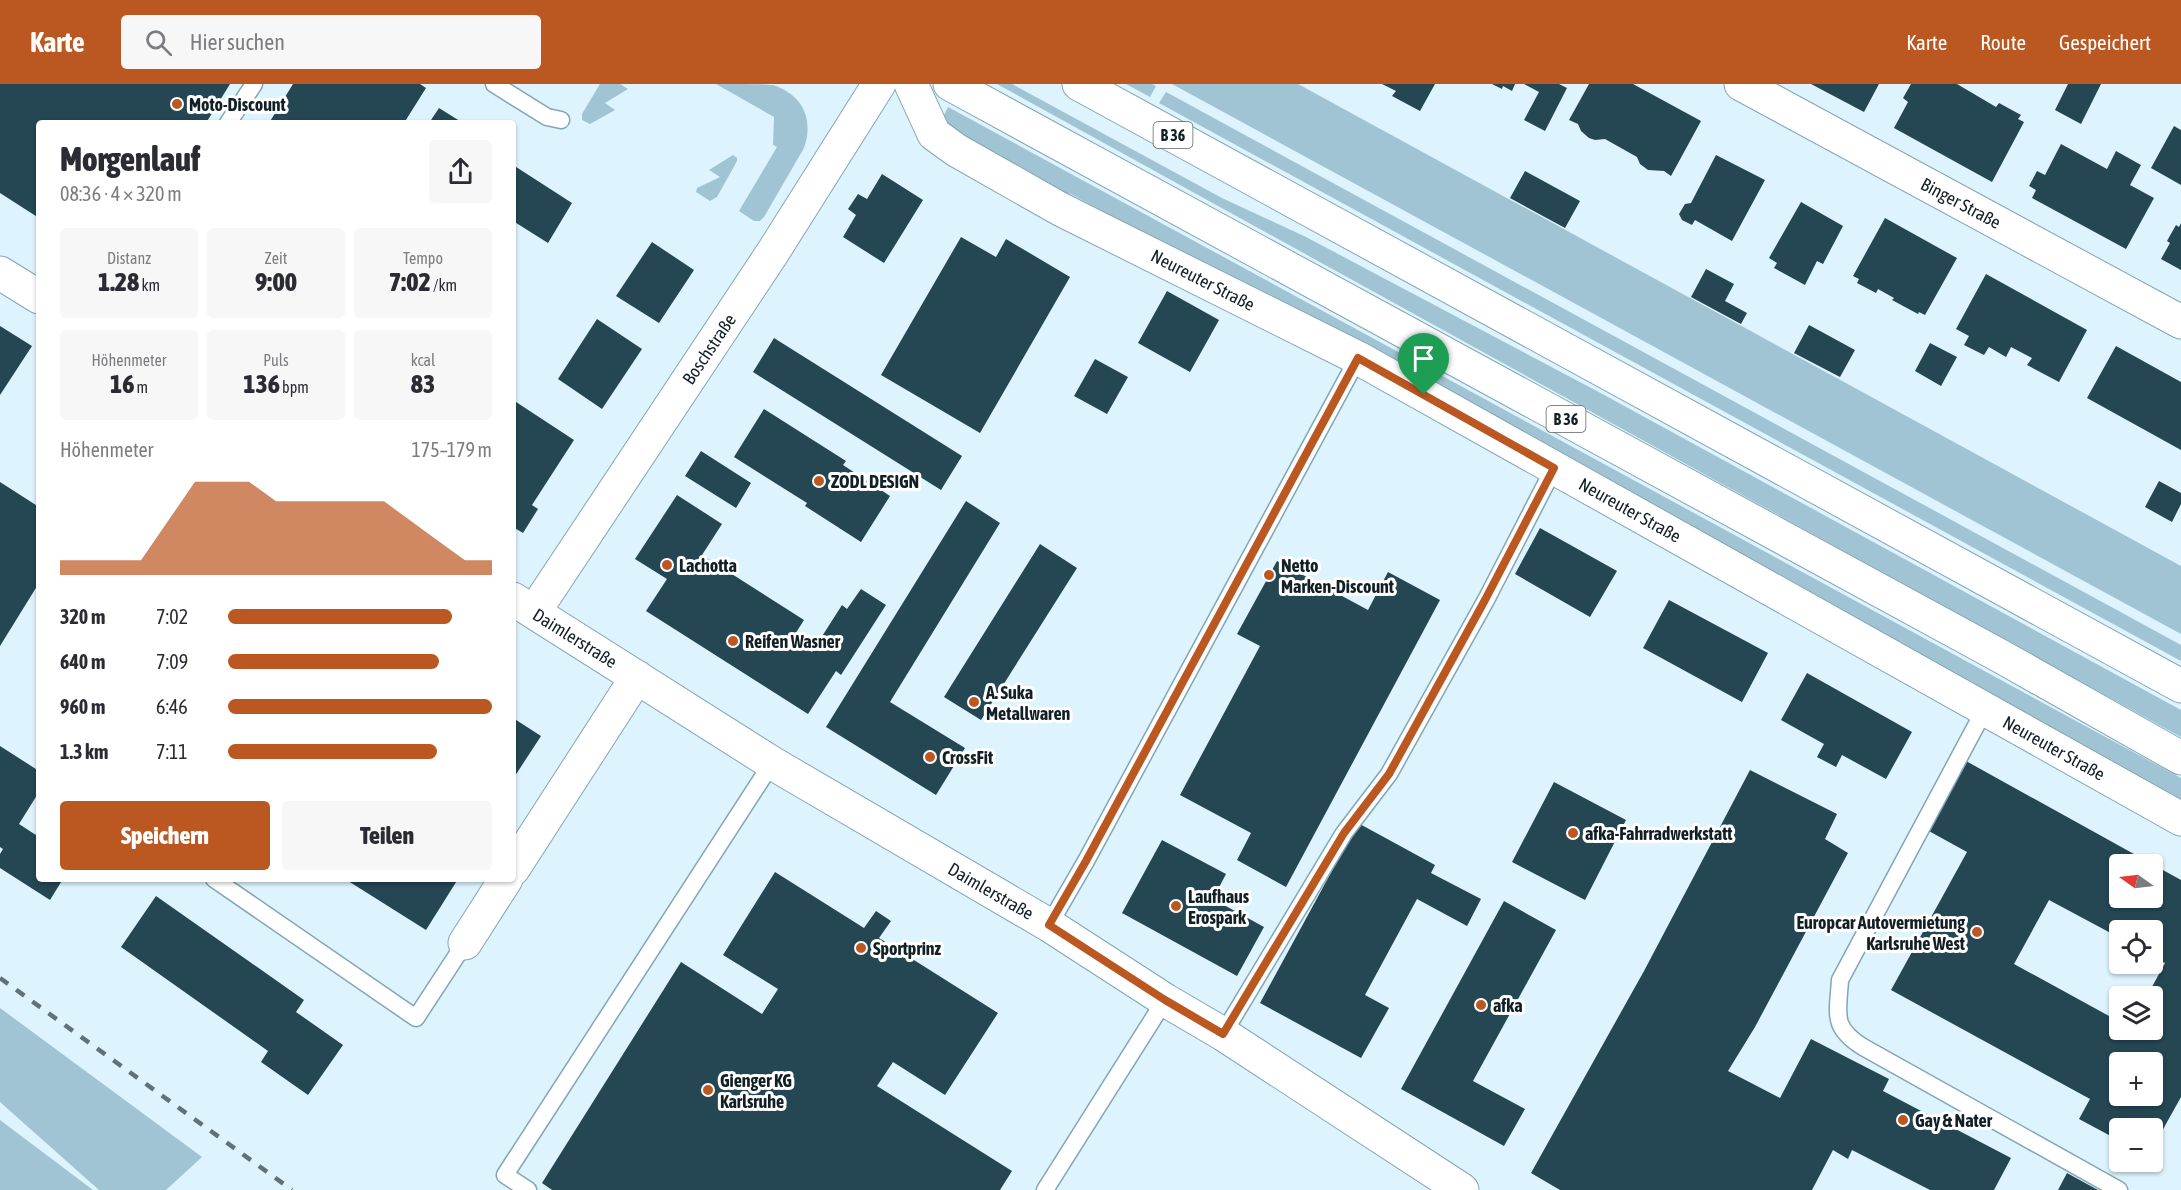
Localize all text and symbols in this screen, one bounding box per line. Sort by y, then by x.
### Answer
search box [121,15,541,69]
text: Karte [30,26,85,58]
icon: search [142,26,175,59]
text: Hier suchen [190,29,285,55]
text: Karte [1906,30,1947,54]
text: Route [1980,30,2026,54]
text: Gespeichert [2059,30,2151,54]
place label: Moto-Discount [189,94,287,115]
marker: Moto-Discount [170,97,184,111]
road number: B 36 [1154,122,1192,148]
text: Morgenlauf [60,140,200,178]
button: share [429,140,492,203]
street label: Binger Straße [1917,173,2005,233]
text: 08:36 · 4 × 320 m [60,182,182,205]
street label: Neureuter Straße [1148,245,1258,315]
text: Distanz [107,249,151,267]
text: Zeit [265,249,287,267]
text: Tempo [403,249,443,267]
text: 1.28 [98,267,139,297]
text: 9:00 [255,267,297,297]
text: 7:02 [389,267,431,297]
text: km [139,276,160,294]
text: /km [431,276,457,294]
street label: Boschstraße [678,310,740,388]
pin [1398,333,1449,395]
icon: arrive [1407,342,1440,375]
text: Höhenmeter [92,351,166,369]
text: Puls [263,351,289,369]
text: kcal [411,351,435,369]
text: 16 [110,369,134,399]
text: 136 [243,369,280,399]
text: 83 [411,369,435,399]
text: m [134,378,148,396]
text: bpm [280,378,309,396]
road number: B 36 [1546,406,1586,432]
text: Höhenmeter [60,438,154,461]
text: 175–179 m [411,438,492,461]
place label: ZODL DESIGN [831,471,919,492]
street label: Neureuter Straße [1575,473,1685,547]
marker: ZODL DESIGN [812,474,826,488]
place label: Lachotta [679,555,737,576]
place label: Netto Marken-Discount [1281,555,1395,597]
marker: Lachotta [660,558,674,572]
marker: Netto Marken-Discount [1262,568,1276,582]
street label: Daimlerstraße [529,604,621,672]
text: 320 m [60,605,105,628]
text: 7:02 [156,605,188,628]
place label: Reifen Wasner [745,631,841,652]
marker: Reifen Wasner [726,634,740,648]
text: 640 m [60,650,105,673]
text: 7:09 [156,650,188,673]
place label: A. Suka Metallwaren [985,682,1071,724]
text: 960 m [60,695,105,718]
text: 6:46 [156,695,188,718]
marker: A. Suka Metallwaren [967,695,981,709]
street label: Neureuter Straße [1999,711,2109,785]
text: 1.3 km [60,740,108,763]
text: 7:11 [156,740,188,763]
place label: CrossFit [942,747,994,768]
marker: CrossFit [923,750,937,764]
button: Speichern [60,801,270,870]
button: Teilen [282,801,492,870]
place label: afka-Fahrradwerkstatt [1585,823,1733,844]
marker: afka-Fahrradwerkstatt [1566,826,1580,840]
north arrow [2109,854,2163,908]
map controls [2109,854,2163,1172]
street label: Daimlerstraße [945,858,1037,924]
place label: Laufhaus Erospark [1188,886,1250,928]
marker: Laufhaus Erospark [1169,899,1183,913]
place label: Europcar Autovermietung Karlsruhe West [1796,912,1966,954]
button: locate [2109,920,2163,974]
marker: Europcar Autovermietung Karlsruhe West [1970,925,1984,939]
place label: Sportprinz [873,938,942,959]
marker: Sportprinz [854,941,868,955]
button: layers [2109,986,2163,1040]
place label: afka [1493,995,1523,1016]
marker: afka [1474,998,1488,1012]
button: + [2109,1052,2163,1106]
place label: Gienger KG Karlsruhe [720,1070,792,1112]
marker: Gienger KG Karlsruhe [701,1083,715,1097]
place label: Gay & Nater [1915,1110,1993,1131]
marker: Gay & Nater [1896,1113,1910,1127]
button: − [2109,1118,2163,1172]

